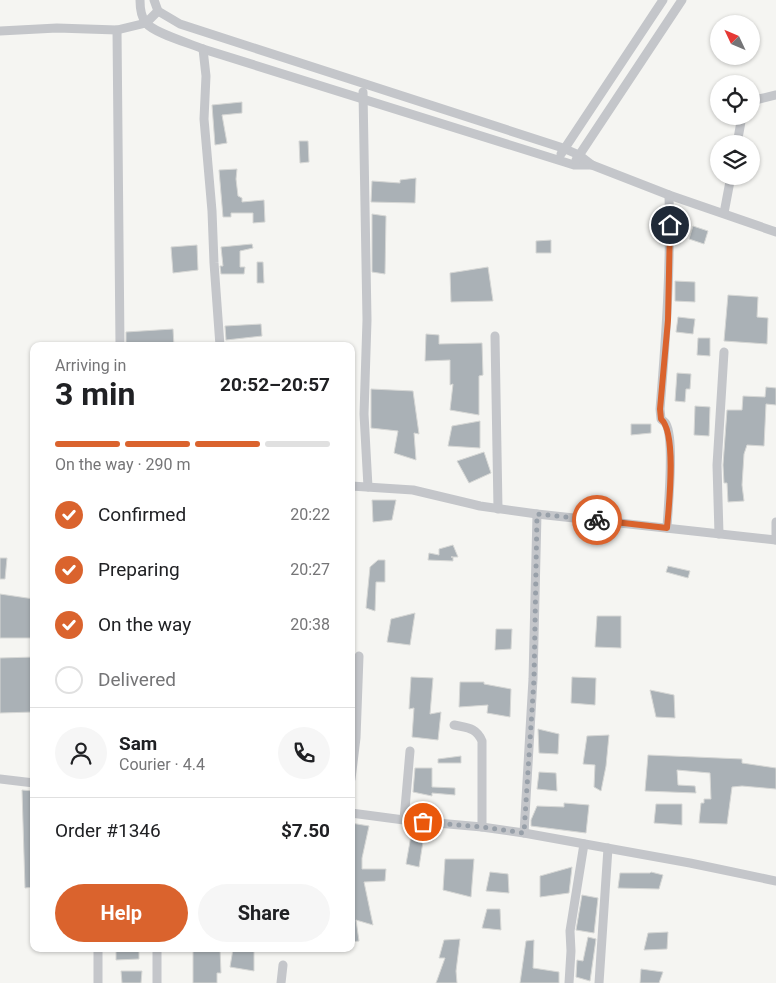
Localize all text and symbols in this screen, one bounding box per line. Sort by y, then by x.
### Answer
north arrow [710,15,760,65]
map controls [710,15,760,185]
button: locate [710,75,760,125]
button: layers [710,135,760,185]
pin [649,204,691,246]
icon: home [656,211,684,239]
text: Arriving in [55,356,126,375]
text: 20:52–20:57 [220,373,330,396]
text: 3 min [55,375,135,413]
text: On the way · 290 m [55,455,191,474]
courier [572,495,622,545]
icon: check [55,501,83,529]
text: Confirmed [98,503,186,526]
text: 20:22 [290,505,330,524]
icon: bike [583,506,611,534]
icon: check [55,556,83,584]
text: Preparing [98,558,180,581]
text: 20:27 [290,560,330,579]
icon: check [55,611,83,639]
text: On the way [98,613,191,636]
text: 20:38 [290,615,330,634]
text: Delivered [98,668,176,691]
button: person [55,727,107,779]
button: phone [278,727,330,779]
text: Sam [119,732,157,755]
text: Courier · 4.4 [119,755,205,774]
pin [402,801,444,843]
icon: bag [409,808,437,836]
text: Order #1346 [55,819,161,842]
text: $7.50 [281,819,330,842]
button: Help [55,884,188,942]
button: Share [198,884,330,942]

